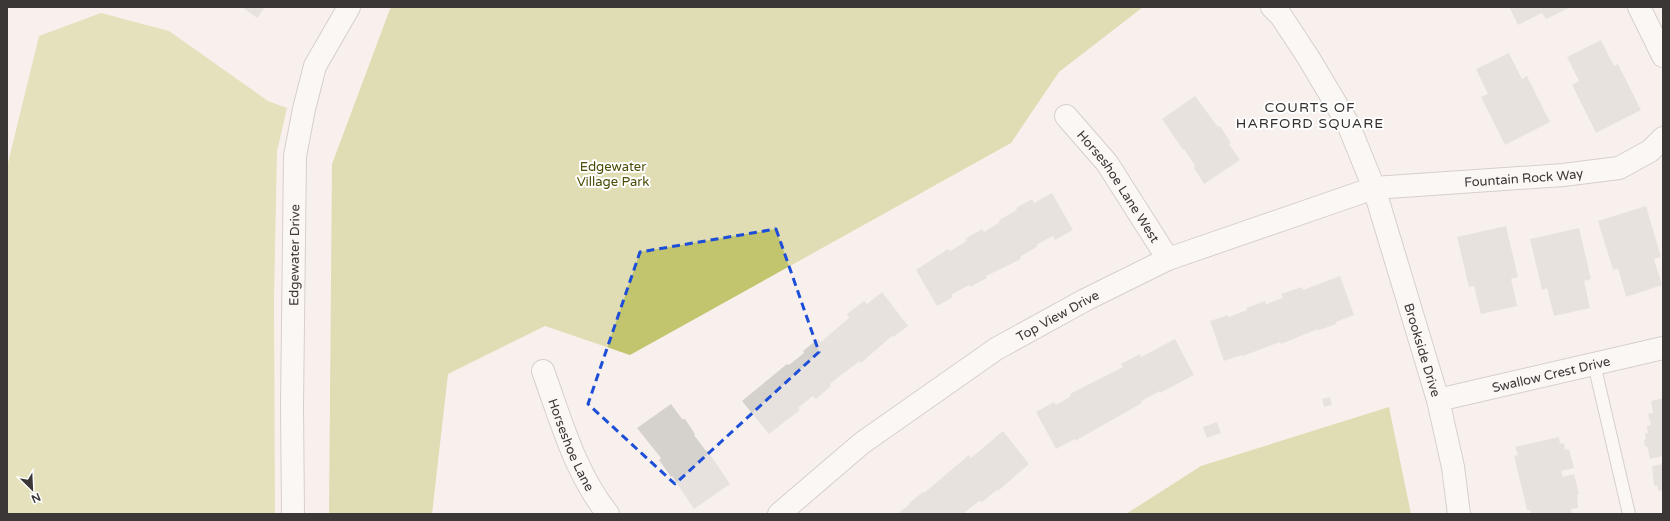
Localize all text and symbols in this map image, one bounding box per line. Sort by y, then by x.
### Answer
district label: COURTS OF HARFORD SQUARE [1236,99,1384,132]
street label: Horseshoe Lane West [1073,127,1162,246]
park label: Edgewater Village Park [577,159,649,190]
street label: Fountain Rock Way [1464,166,1584,191]
street label: Edgewater Drive [286,204,303,306]
street label: Top View Drive [1014,287,1102,345]
street label: Brookside Drive [1400,301,1444,399]
street label: Swallow Crest Drive [1491,353,1612,396]
street label: Horseshoe Lane [544,396,597,494]
north arrow [12,469,52,509]
text: N [29,490,43,505]

